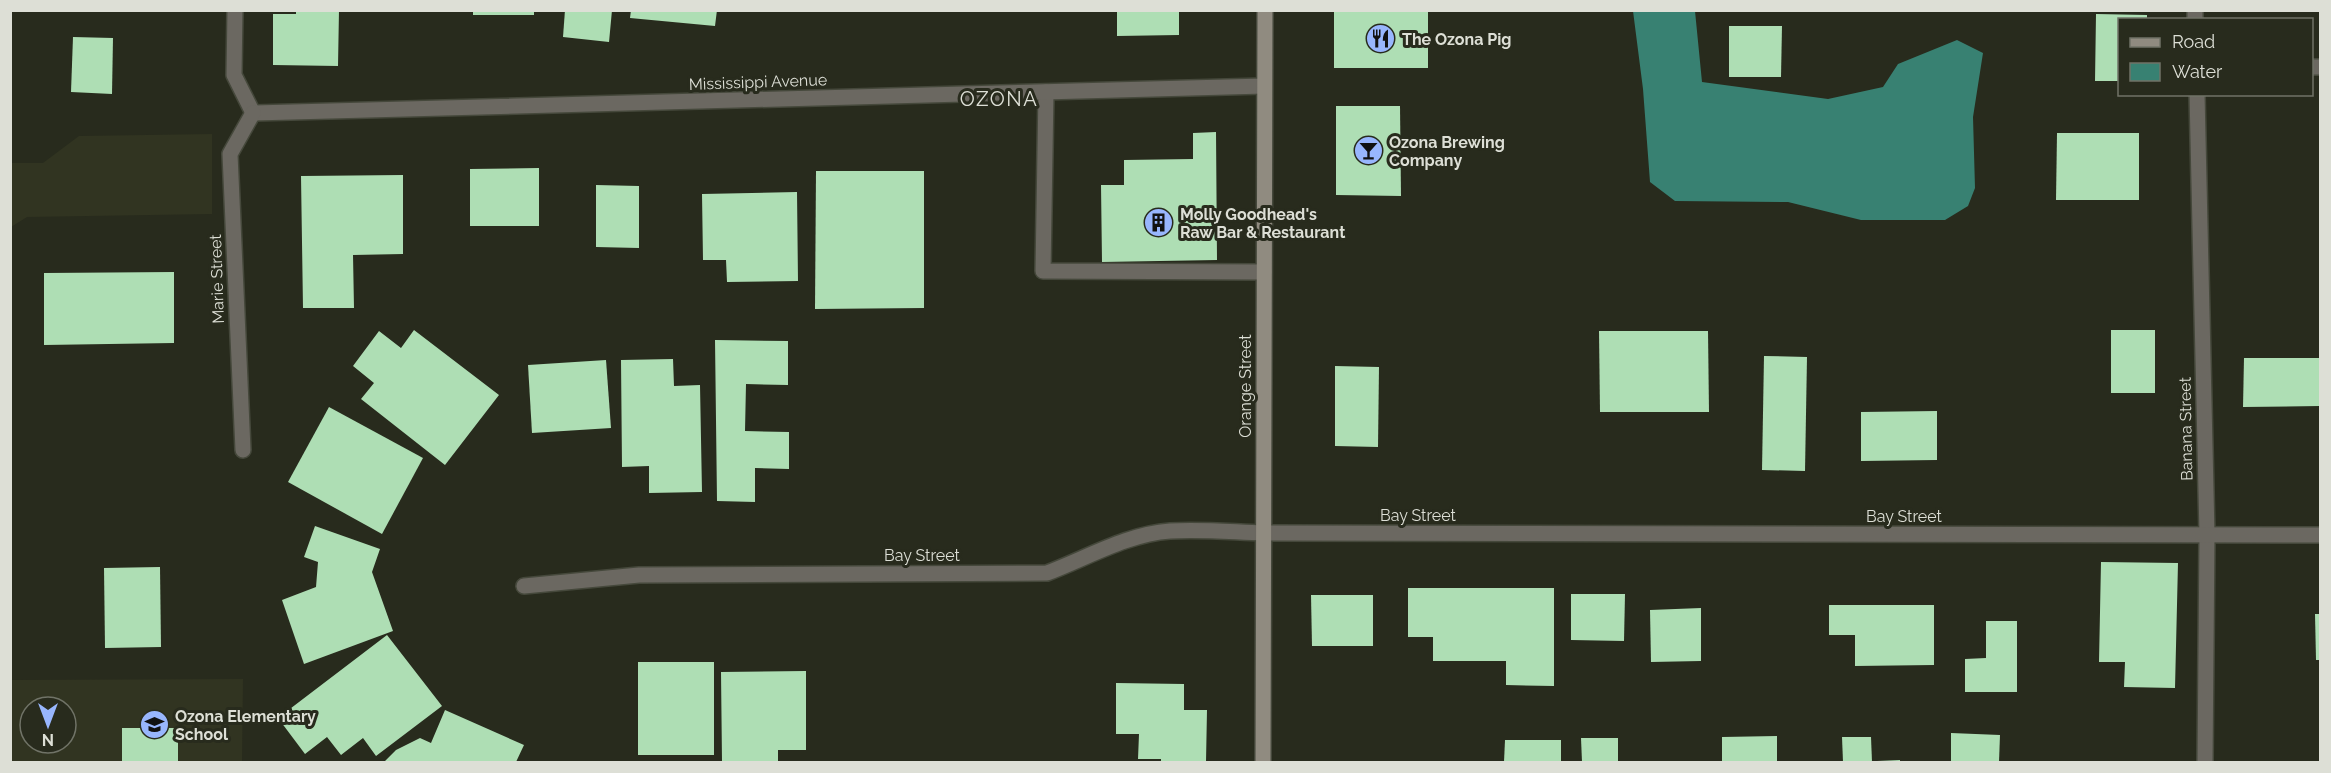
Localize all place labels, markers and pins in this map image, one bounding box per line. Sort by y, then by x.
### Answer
restaurant icon: The Ozona Pig [1365,23,1397,55]
place label: The Ozona Pig [1402,30,1511,49]
place label: Ozona Brewing Company [1389,133,1505,170]
bar icon: Ozona Brewing Company [1352,135,1384,167]
place label: Molly Goodhead's Raw Bar & Restaurant [1180,205,1345,242]
building icon: Molly Goodhead's Raw Bar & Restaurant [1143,207,1175,239]
place label: Ozona Elementary School [175,707,316,744]
school or university icon: Ozona Elementary School [138,709,170,741]

